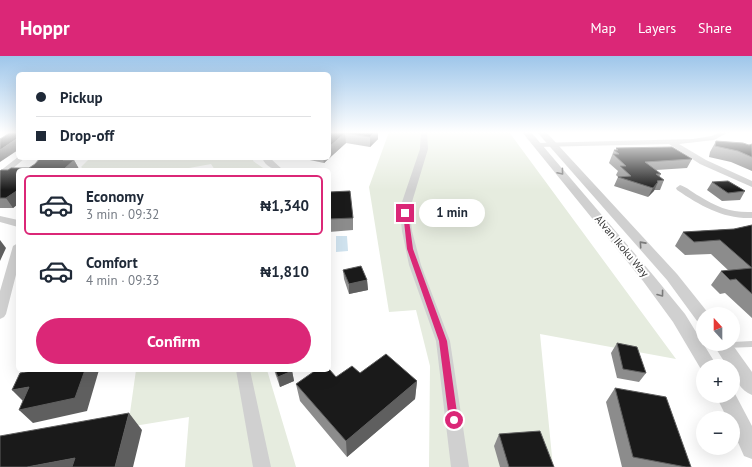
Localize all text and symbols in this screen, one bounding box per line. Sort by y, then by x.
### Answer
text: Hoppr [20,16,70,40]
text: Map [590,19,616,37]
text: Layers [638,19,676,37]
text: Share [698,19,732,37]
text: Pickup [60,88,103,107]
text: Drop-off [60,126,114,145]
one-way arrow [556,168,563,175]
icon: car [38,187,74,223]
text: Economy [86,187,144,206]
text: ₦1,340 [260,196,309,215]
callout: 1 min [419,199,485,227]
route end [396,204,414,222]
text: 1 min [436,204,468,221]
text: 3 min · 09:32 [86,206,159,223]
street label: Alvan Ikoku Way [592,212,653,281]
one-way arrow [639,241,647,249]
icon: car [38,253,74,289]
text: Comfort [86,253,138,272]
text: ₦1,810 [260,262,309,281]
text: 4 min · 09:33 [86,272,159,289]
one-way arrow [656,290,663,297]
north arrow [696,307,740,351]
map controls [696,307,740,455]
button: Confirm [36,318,311,364]
button: + [696,359,740,403]
route start [445,411,463,429]
button: − [696,411,740,455]

